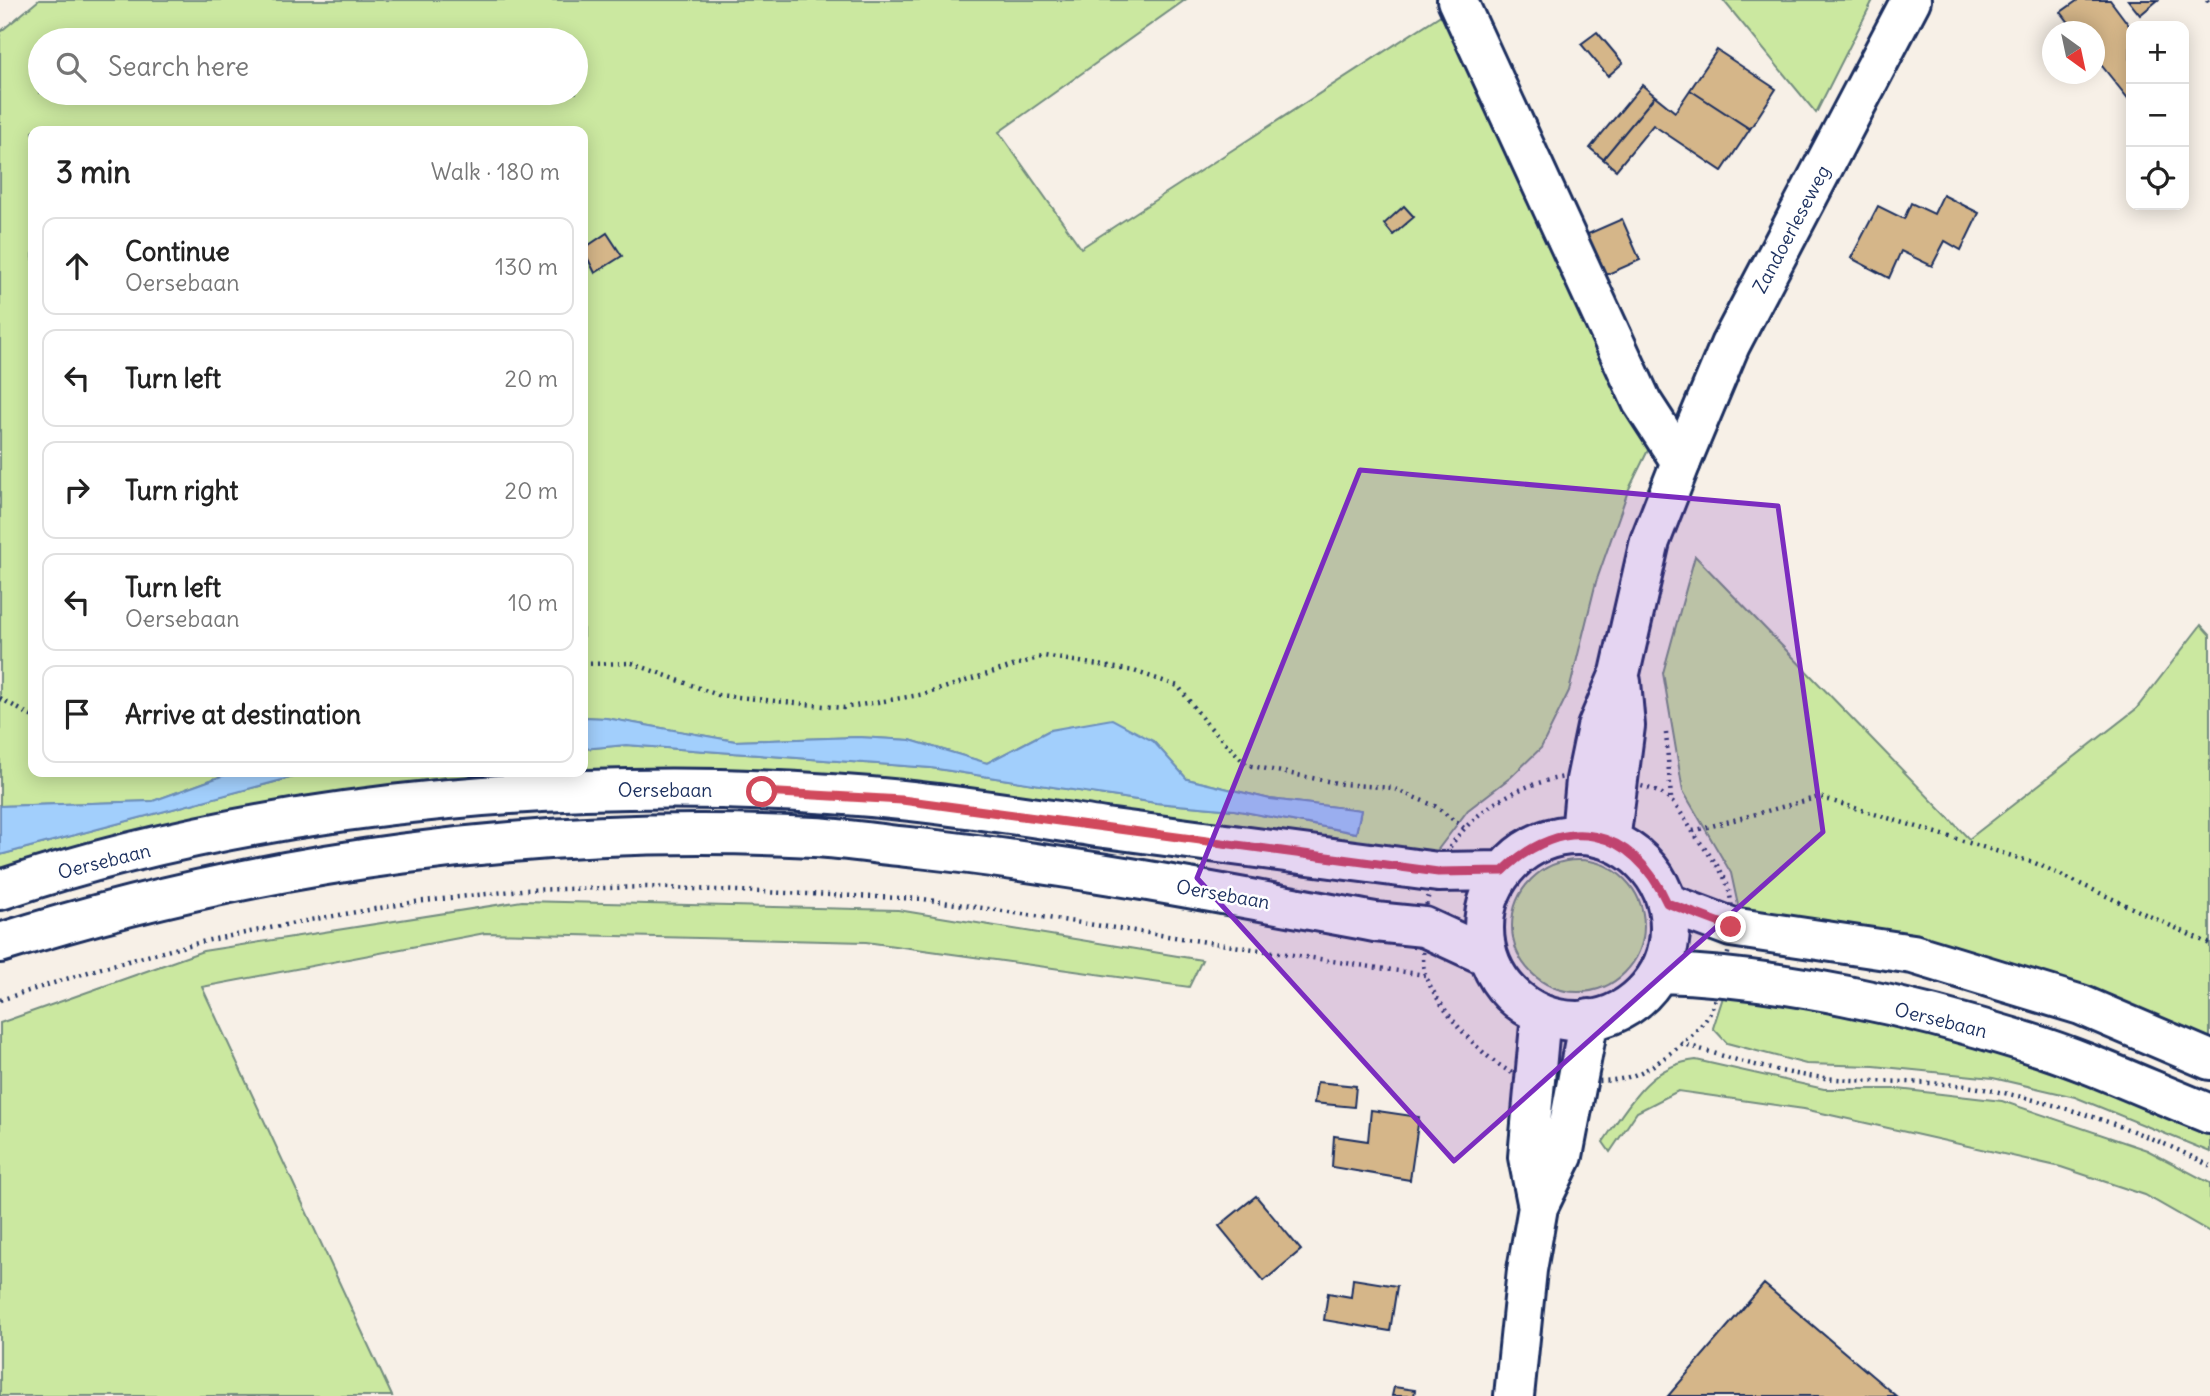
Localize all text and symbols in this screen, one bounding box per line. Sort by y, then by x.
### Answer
north arrow [2042,21,2105,84]
map controls [2126,21,2189,210]
button: + [2126,21,2189,84]
search box [28,28,588,105]
icon: search [52,48,90,86]
text: Search here [108,50,249,83]
button: − [2126,84,2189,147]
button: locate [2126,147,2189,210]
text: 3 min [56,153,131,191]
text: Walk · 180 m [431,157,560,186]
street label: Zandoerleseweg [1747,161,1835,297]
text: Continue [125,235,230,268]
icon: ahead [58,247,96,285]
text: 130 m [495,252,558,281]
text: Oersebaan [125,268,240,297]
icon: left [58,359,96,397]
text: Turn left [125,362,221,395]
text: 20 m [505,364,558,393]
icon: right [58,471,96,509]
text: Turn right [125,474,238,507]
text: 20 m [505,476,558,505]
text: Turn left [125,571,221,604]
icon: left [58,583,96,621]
text: 10 m [508,588,558,617]
text: Oersebaan [125,604,240,633]
icon: arrive [58,695,96,733]
text: Arrive at destination [125,698,361,731]
route start [746,776,777,807]
street label: Oersebaan [618,778,712,802]
street label: Oersebaan [55,838,153,884]
street label: Oersebaan [1174,874,1272,914]
route end [1715,911,1746,942]
street label: Oersebaan [1892,997,1990,1043]

